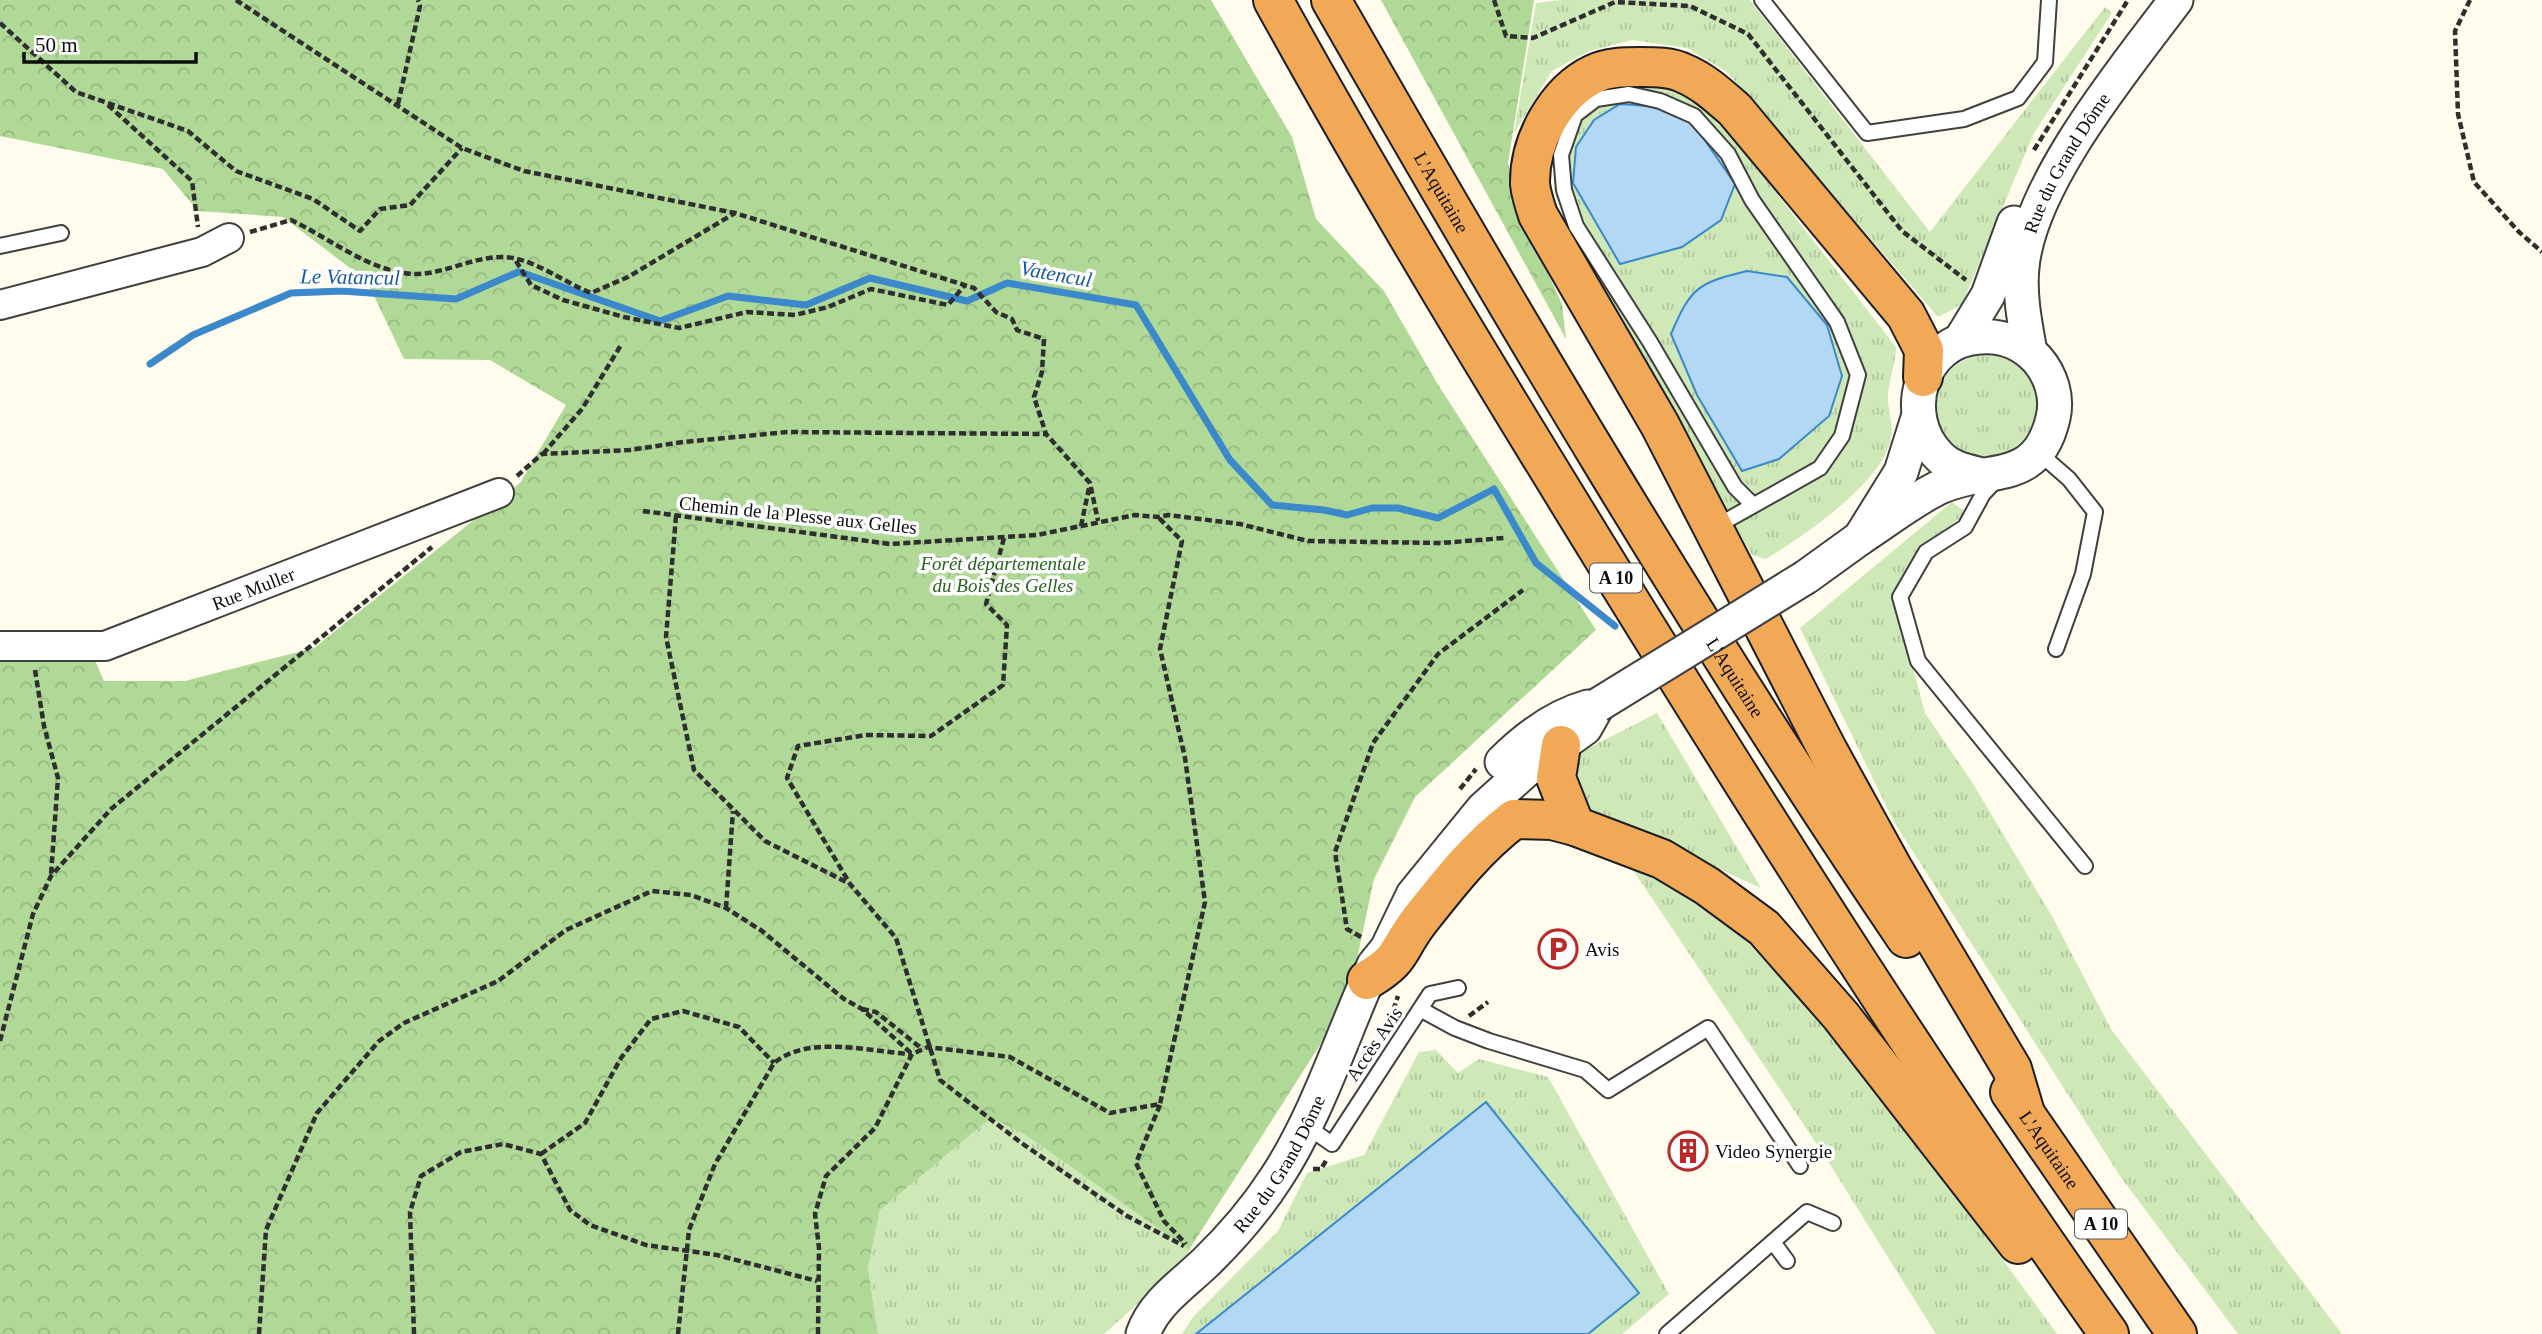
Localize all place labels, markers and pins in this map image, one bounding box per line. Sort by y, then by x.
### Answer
parking icon: Avis [1537,928,1579,970]
place label: Avis [1585,939,1619,960]
building icon: Video Synergie [1667,1130,1709,1172]
place label: Video Synergie [1715,1141,1832,1162]

